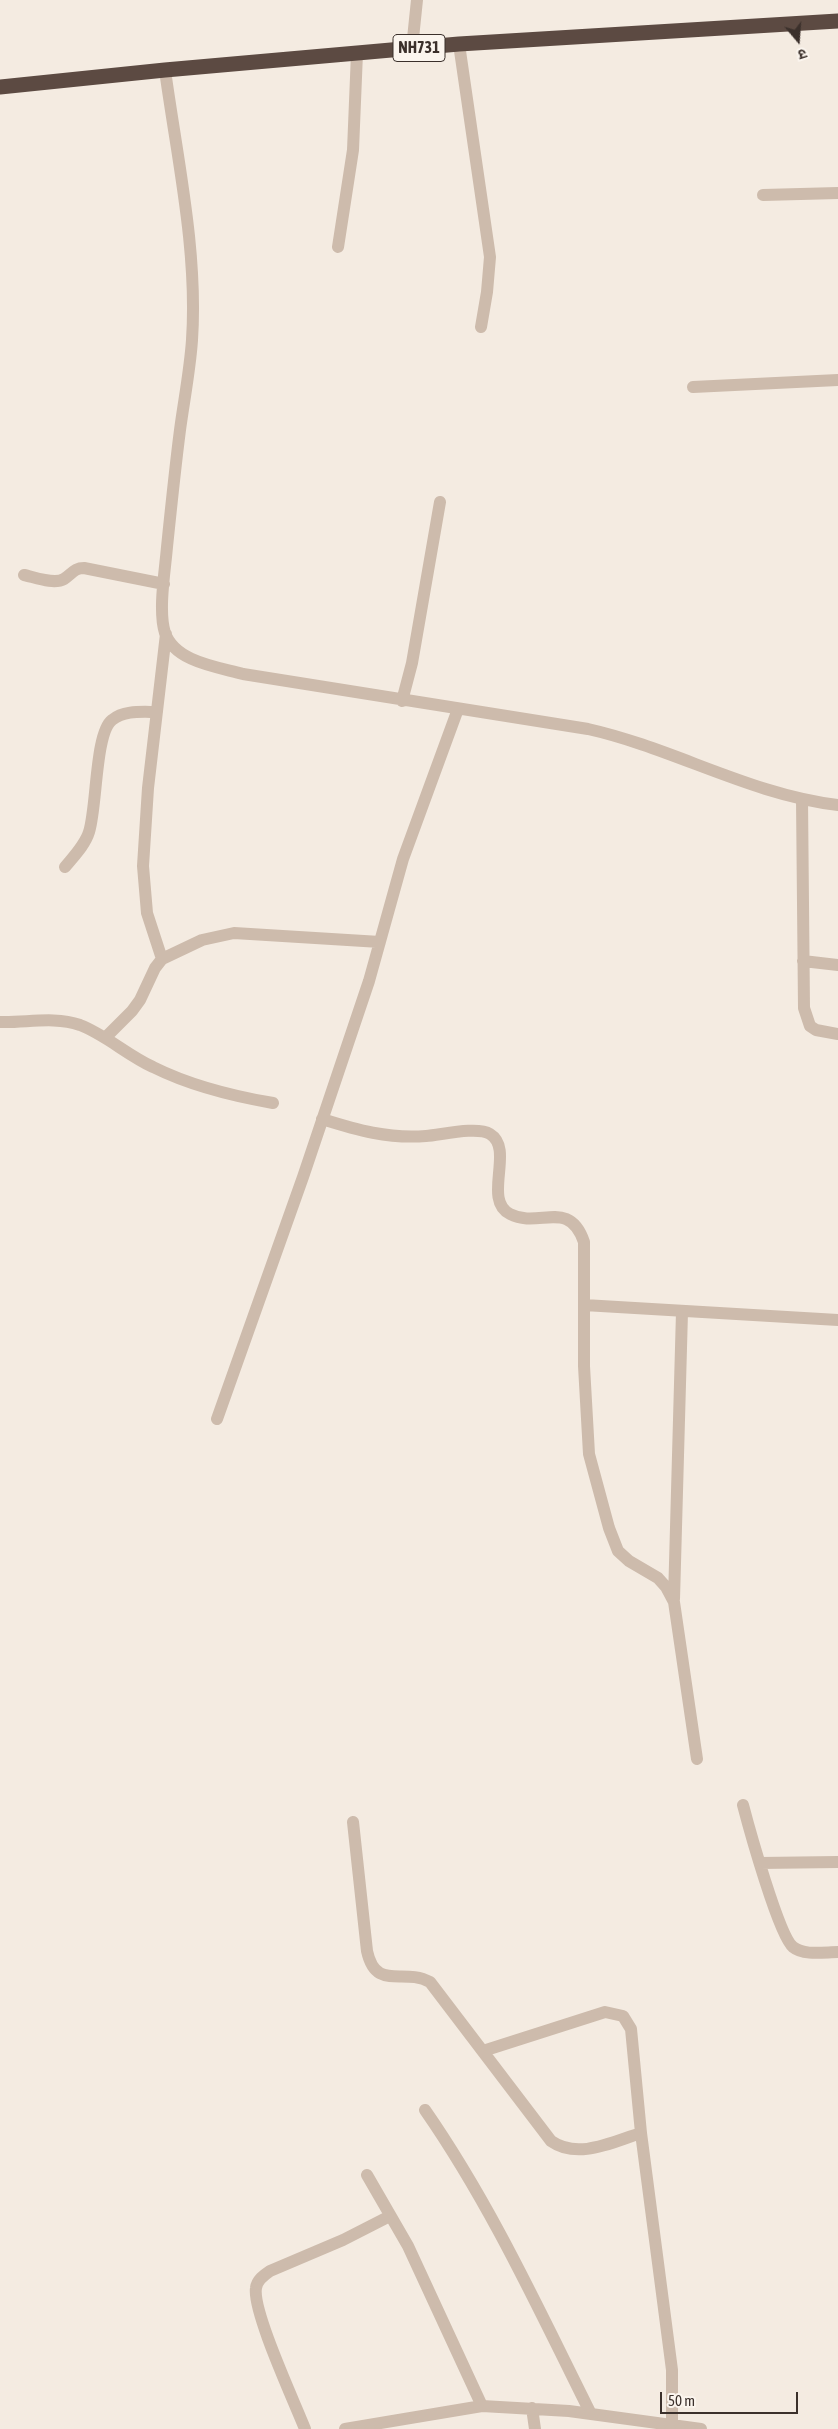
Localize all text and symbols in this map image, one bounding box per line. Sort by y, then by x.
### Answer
north arrow [773,15,823,65]
road number: NH731 [393,34,445,62]
text: उ [796,45,809,63]
scale bar [663,2382,800,2414]
text: 50 m [668,2392,695,2409]

